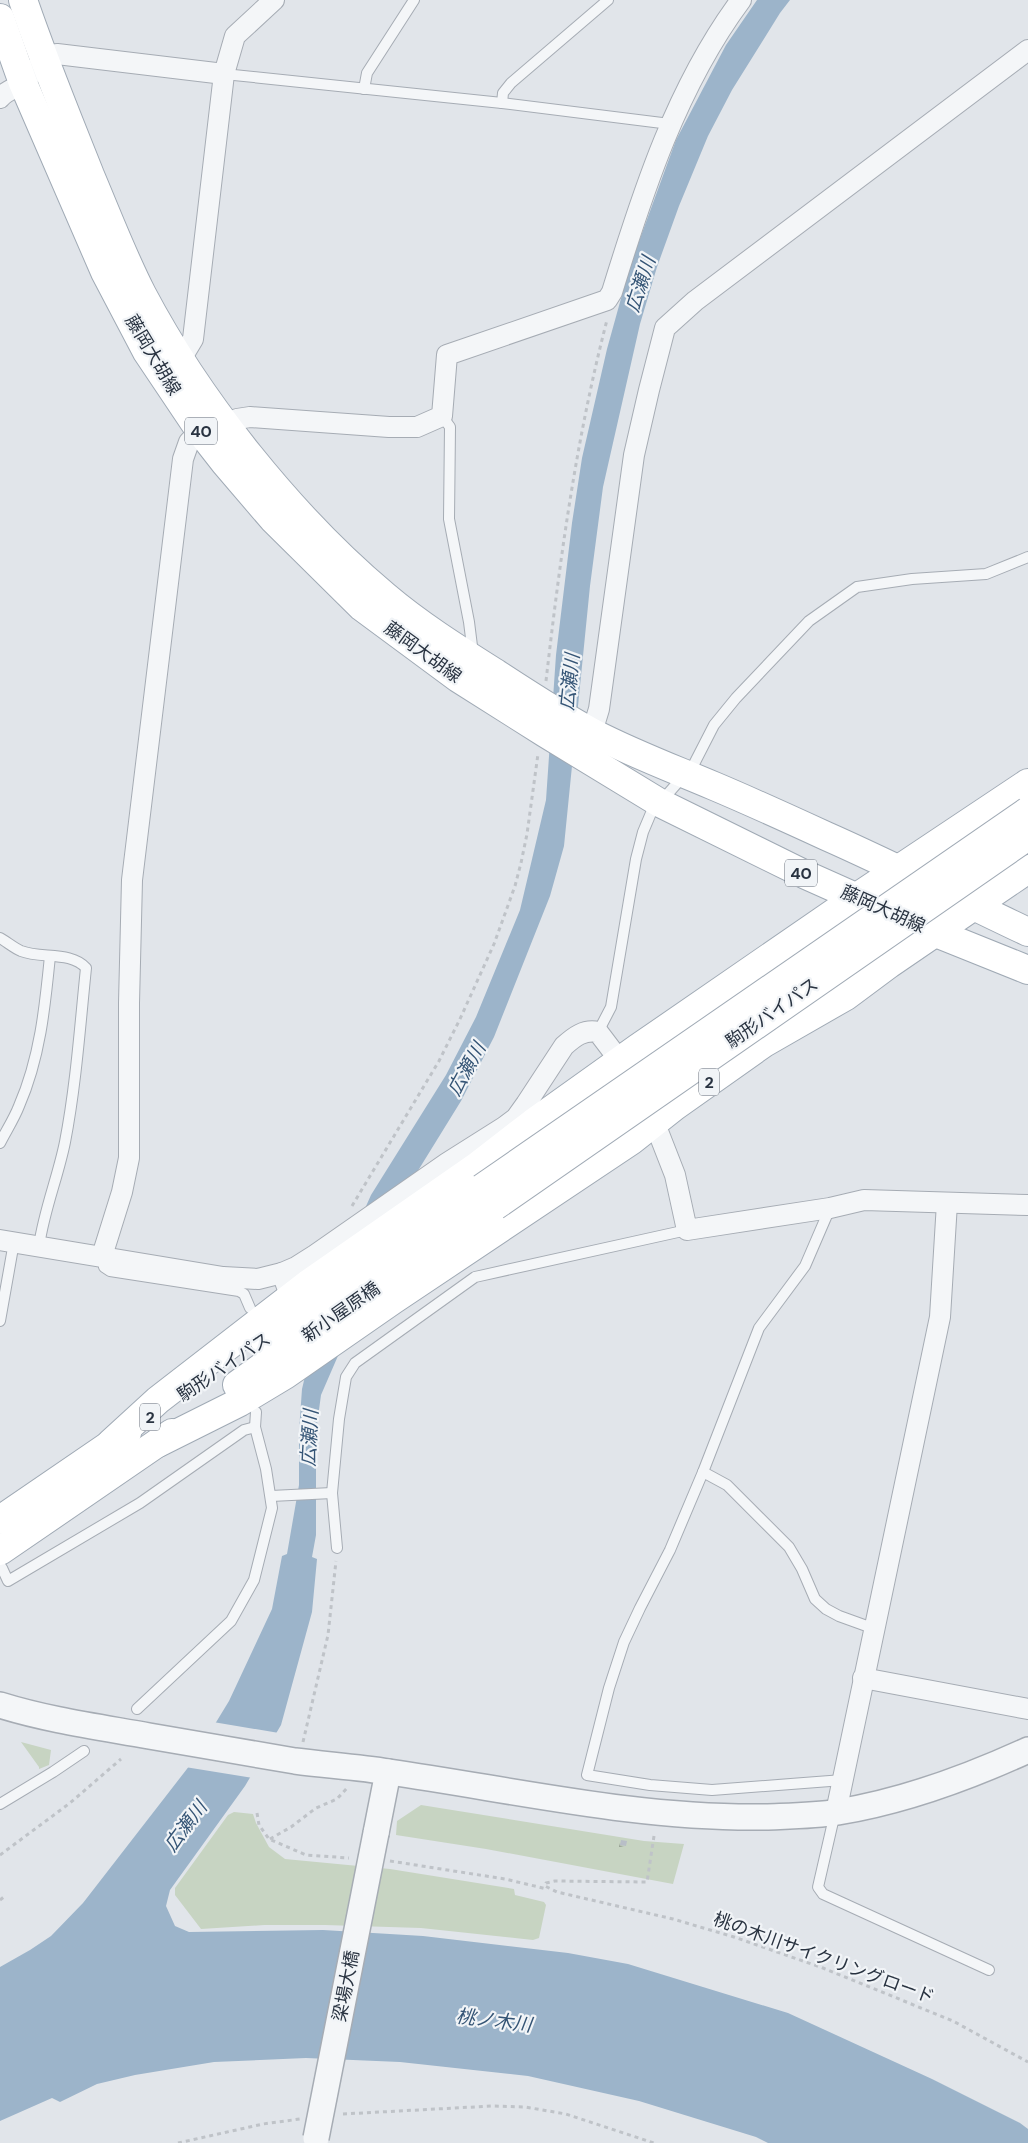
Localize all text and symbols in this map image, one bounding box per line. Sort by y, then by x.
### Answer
water label: 広瀬川 [620,251,662,315]
street label: 藤岡大胡線 [120,310,186,400]
road number: 40 [185,418,217,444]
street label: 藤岡大胡線 [380,616,466,688]
water label: 広瀬川 [554,650,585,712]
road number: 40 [785,860,817,886]
street label: 藤岡大胡線 [837,880,929,938]
street label: 駒形バイパス [721,972,823,1054]
water label: 広瀬川 [442,1037,492,1100]
road number: 2 [699,1068,719,1096]
street label: 新小屋原橋 [297,1276,385,1348]
street label: 駒形バイパス [173,1327,275,1407]
road number: 2 [140,1404,160,1430]
water label: 広瀬川 [296,1407,324,1467]
water label: 広瀬川 [158,1794,214,1857]
street label: 桃の木川サイクリングロード [710,1907,938,2009]
street label: 梁場大橋 [327,1948,365,2024]
water label: 桃ノ木川 [455,2003,535,2038]

